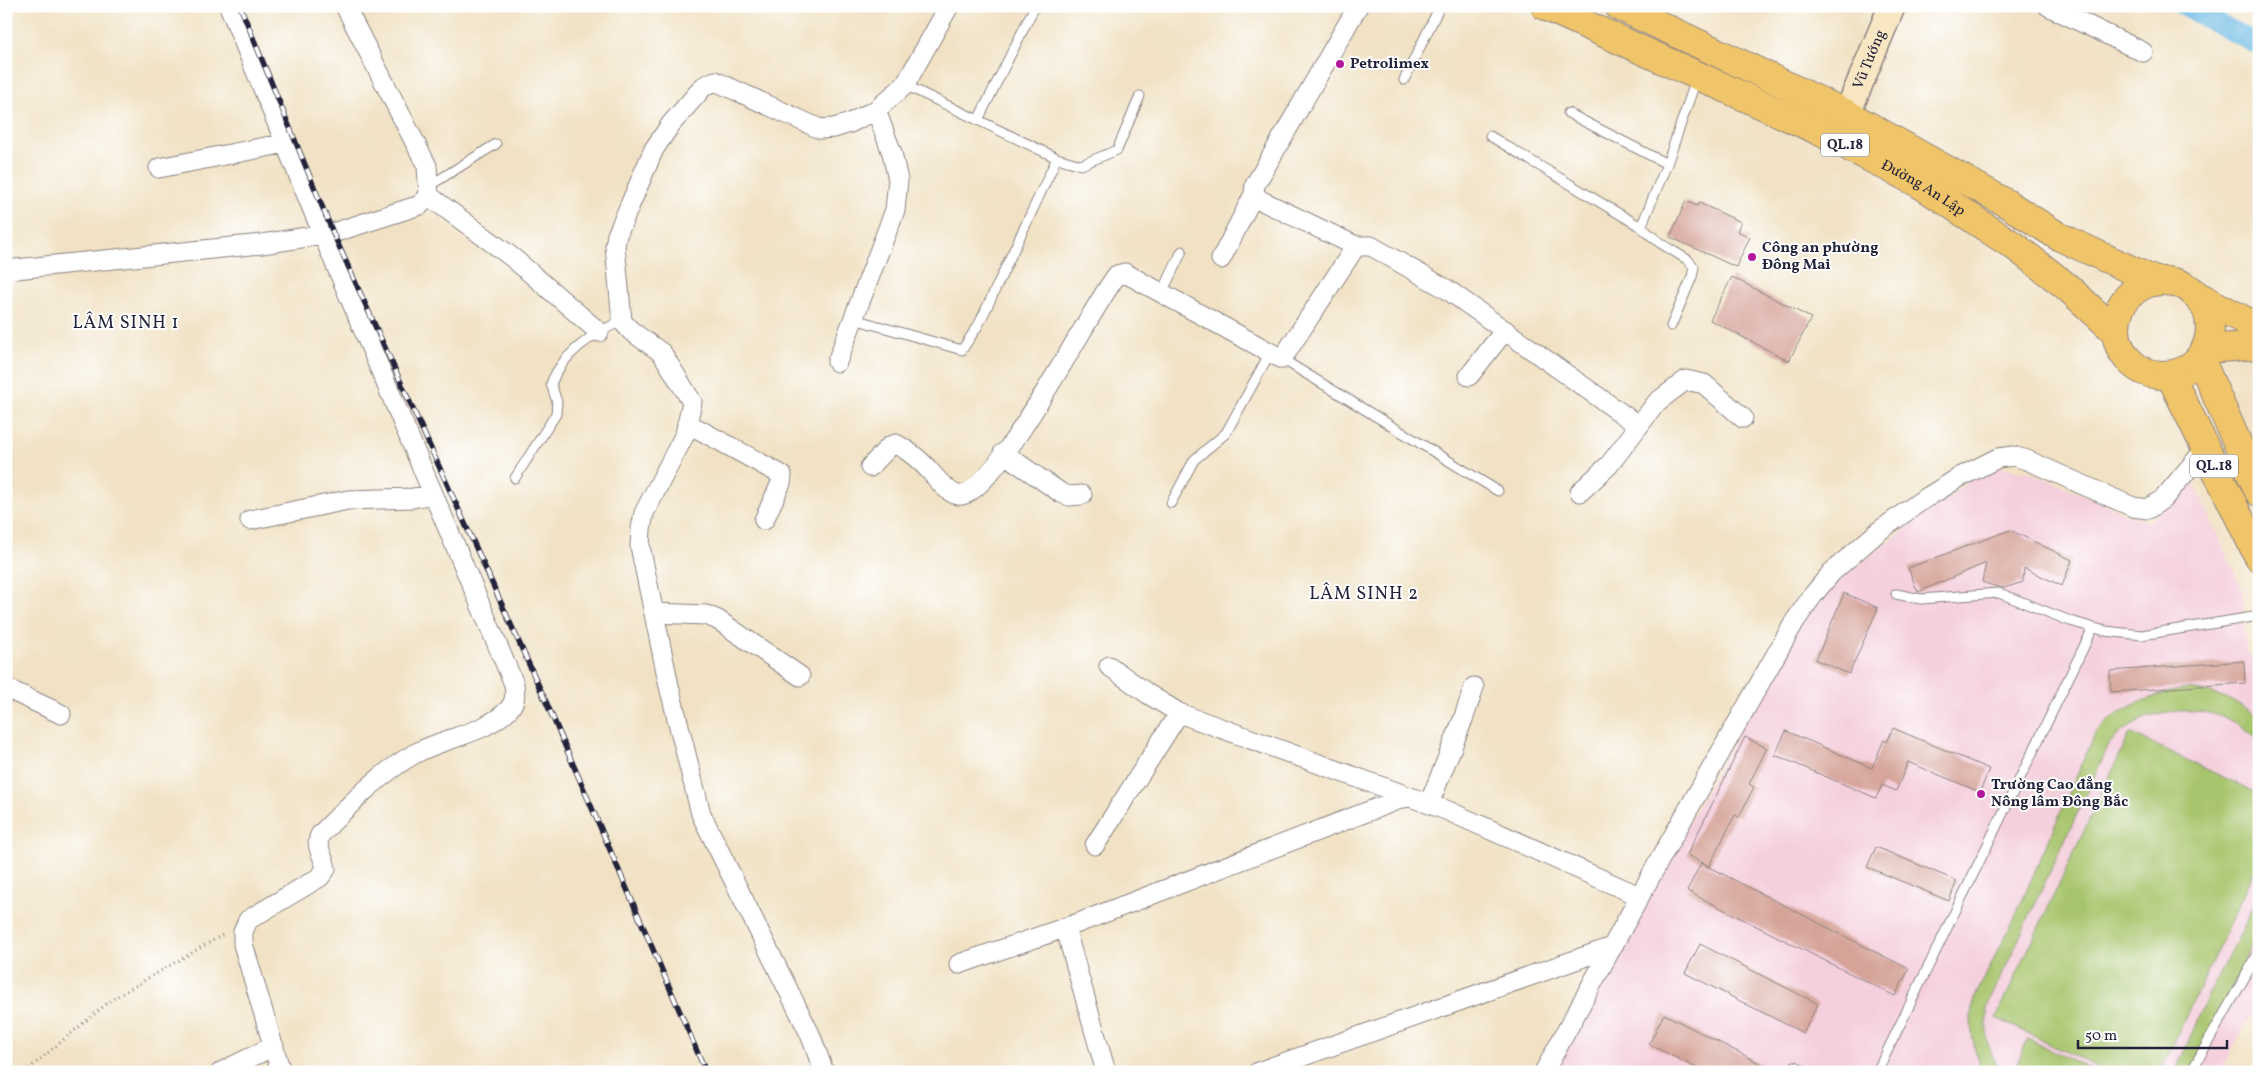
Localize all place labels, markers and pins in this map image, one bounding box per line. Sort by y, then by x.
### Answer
place label: Petrolimex [1350,54,1430,75]
marker: Petrolimex [1334,58,1346,70]
place label: Công an phường Đông Mai [1762,238,1878,276]
marker: Công an phường Đông Mai [1746,251,1758,263]
place label: Trường Cao đẳng Nông lâm Đông Bắc [1991,775,2128,813]
marker: Trường Cao đẳng Nông lâm Đông Bắc [1975,788,1987,800]

